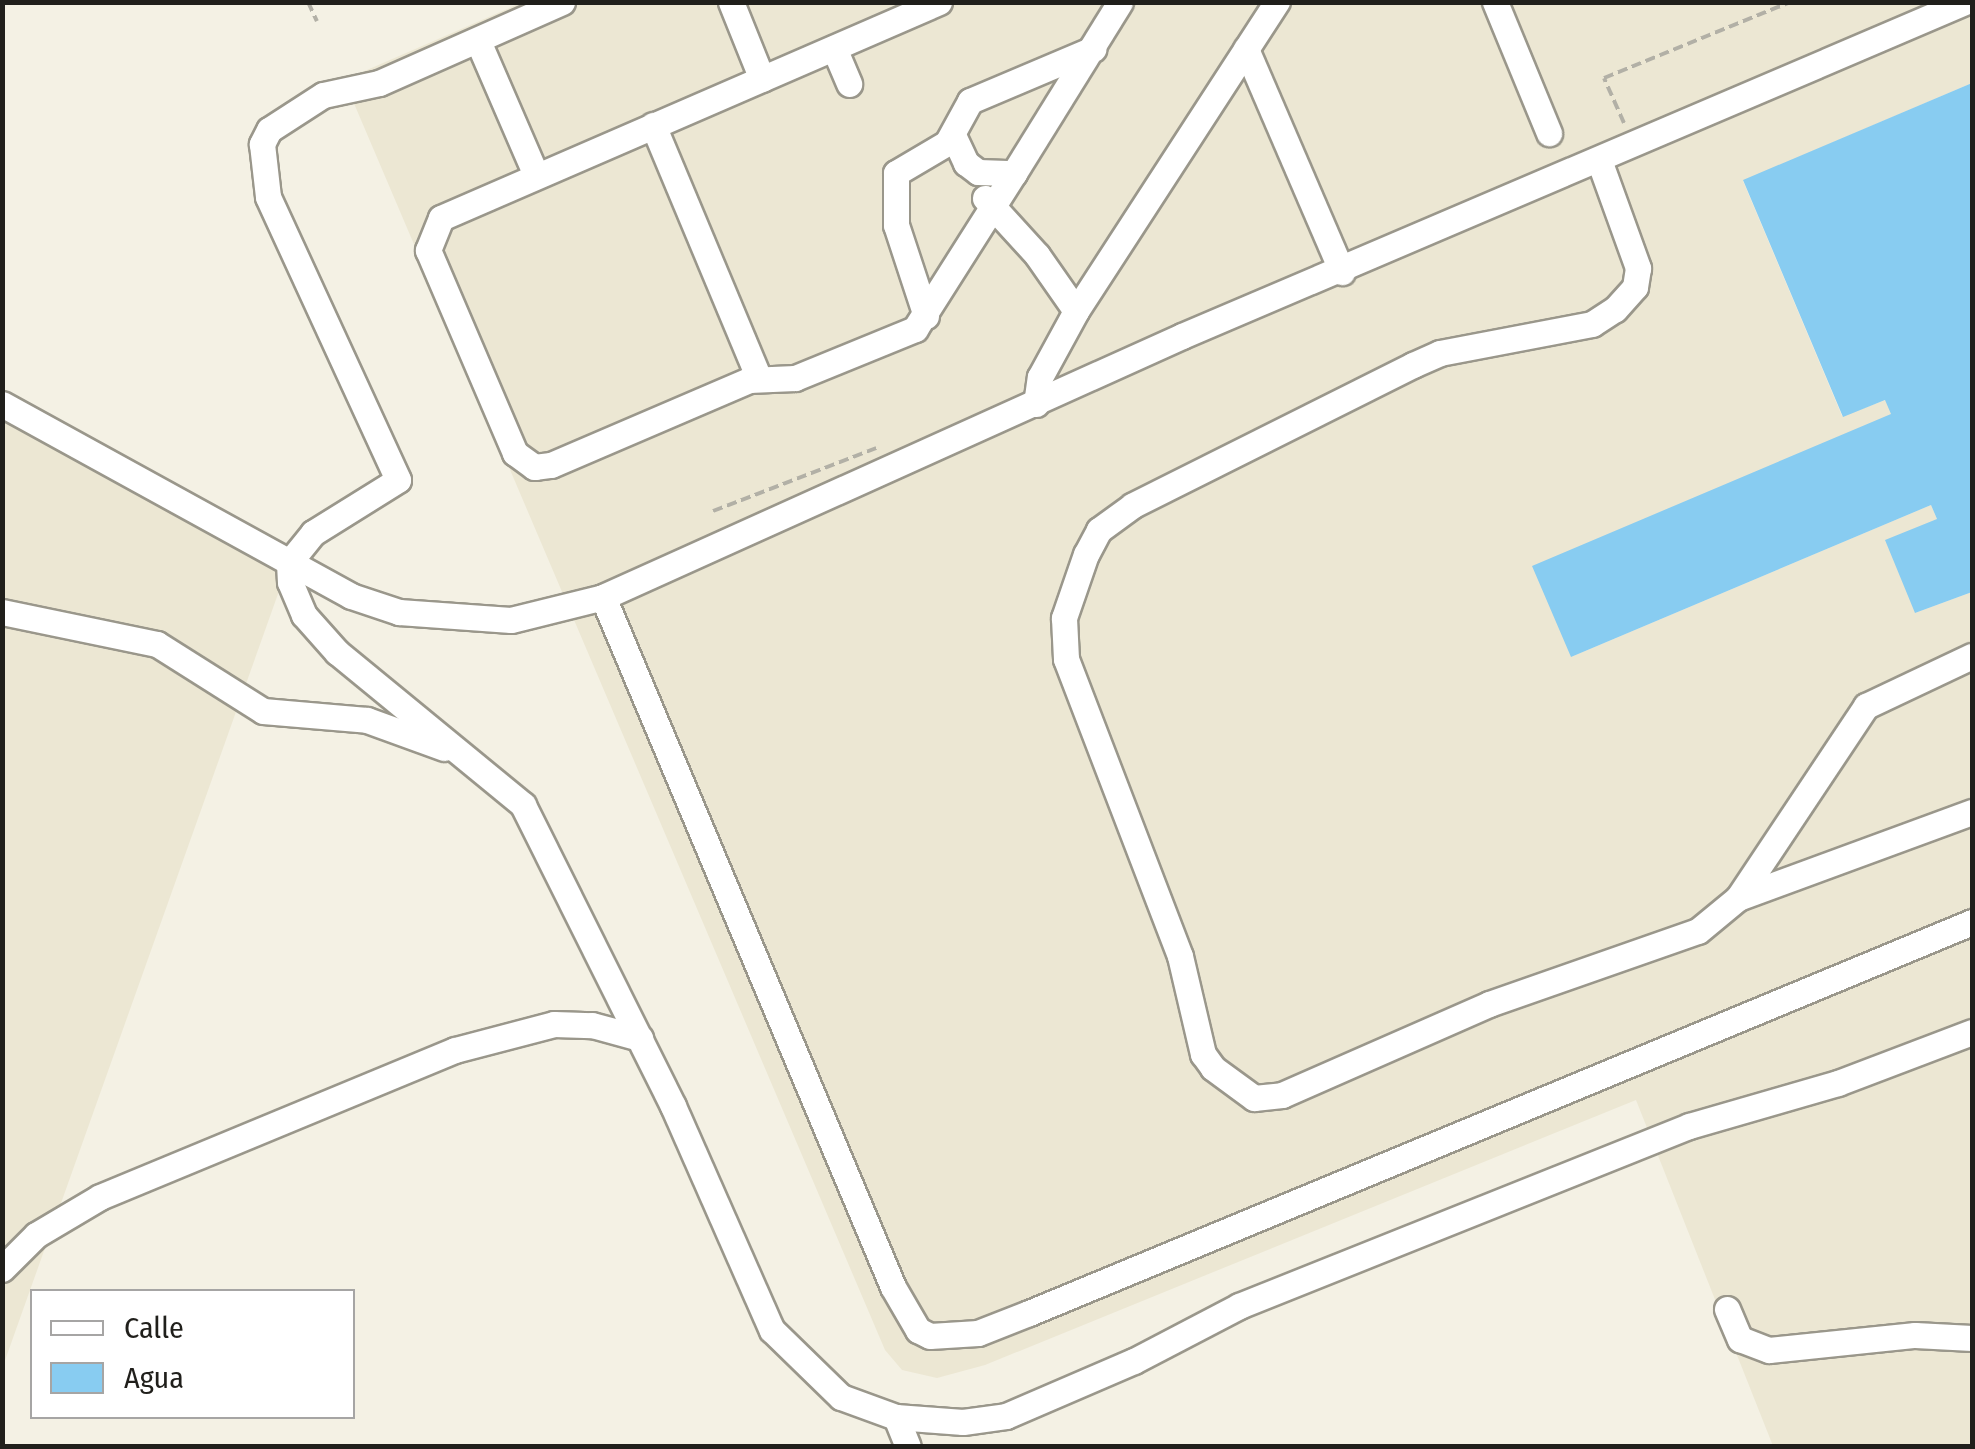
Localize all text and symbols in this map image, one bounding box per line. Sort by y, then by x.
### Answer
legend [30,1289,355,1419]
text: Calle [124,1310,184,1346]
text: Agua [124,1360,184,1396]

